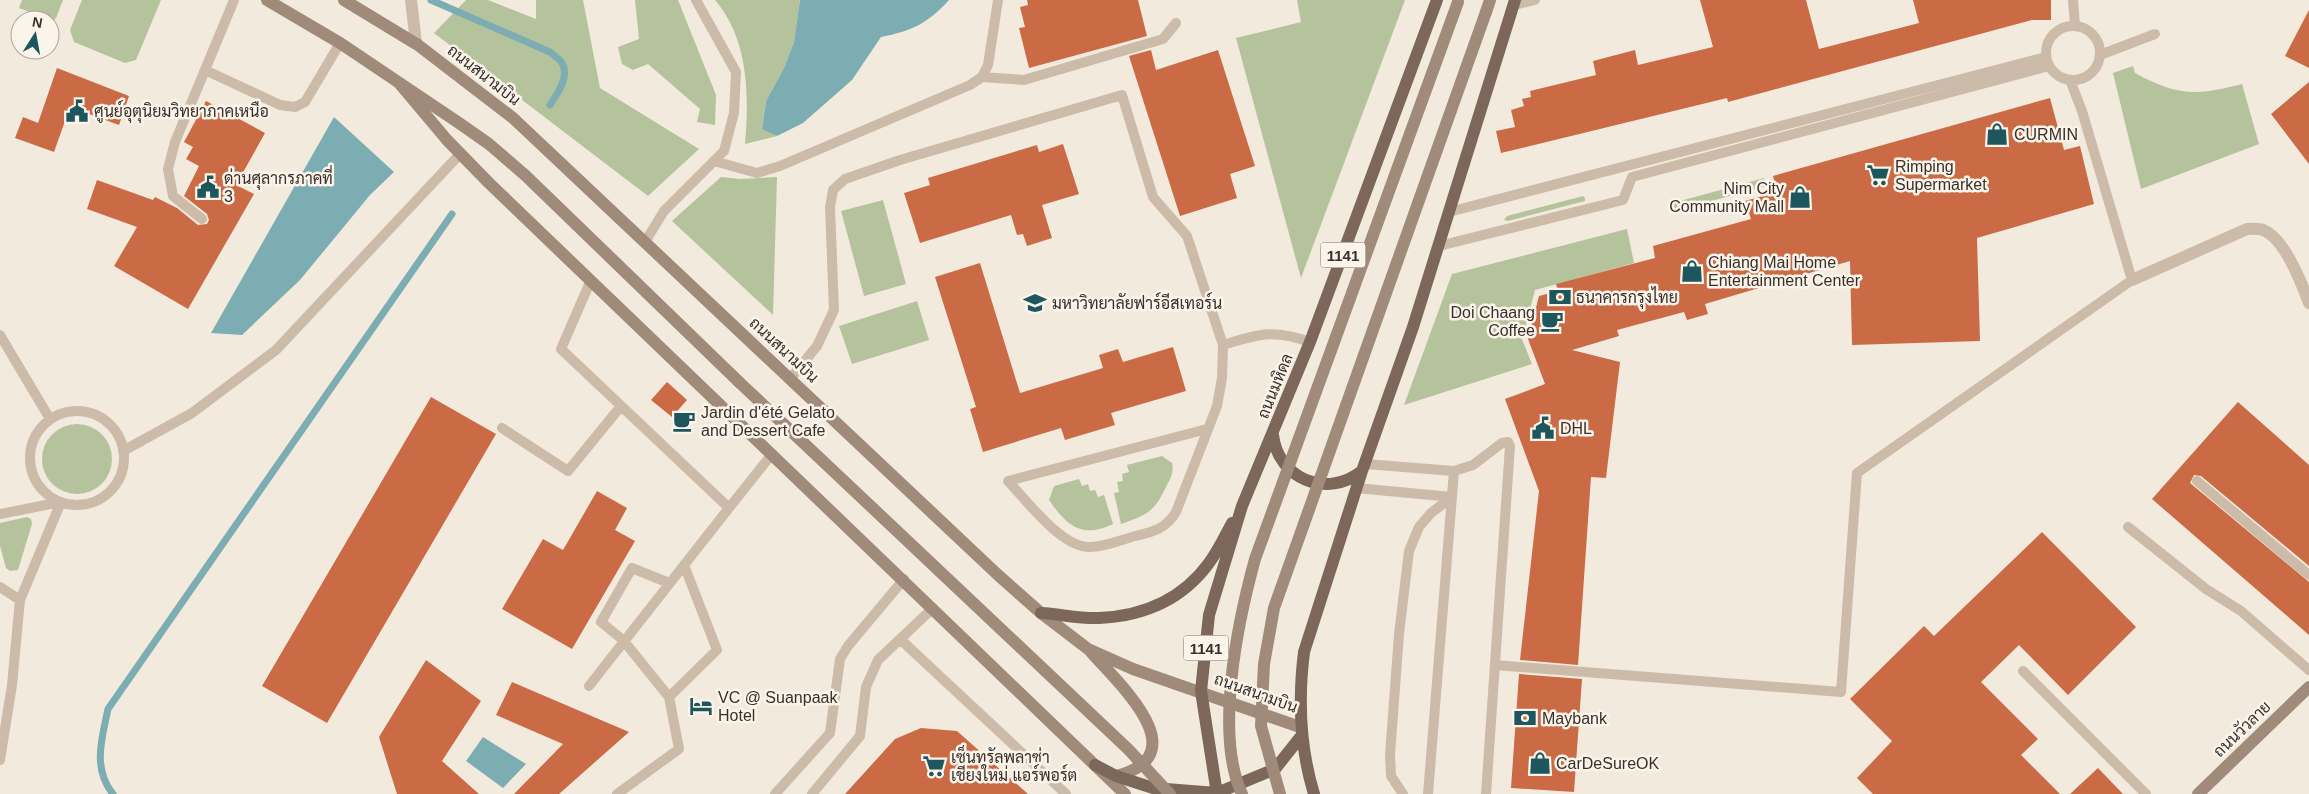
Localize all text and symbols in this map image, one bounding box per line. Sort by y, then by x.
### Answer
north arrow [10,10,60,60]
text: N [31,13,44,31]
street label: ถนนสนามบิน [444,41,524,109]
public building icon: ศูนย์อุตุนิยมวิทยาภาคเหนือ [64,98,90,124]
place label: ศูนย์อุตุนิยมวิทยาภาคเหนือ [94,99,269,123]
shop icon: CURMIN [1984,121,2010,147]
place label: CURMIN [2014,126,2078,143]
place label: Rimping Supermarket [1895,158,1987,193]
supermarket icon: Rimping Supermarket [1865,162,1891,188]
place label: ด่านศุลากรภาคที่ 3 [224,164,333,205]
public building icon: ด่านศุลากรภาคที่ 3 [195,174,221,200]
place label: Nim City Community Mall [1669,180,1784,215]
shop icon: Nim City Community Mall [1787,184,1813,210]
road number: 1141 [1320,242,1366,268]
place label: Chiang Mai Home Entertainment Center [1708,254,1861,289]
shop icon: Chiang Mai Home Entertainment Center [1679,258,1705,284]
bank icon: ธนาคารกรุงไทย [1547,284,1573,310]
place label: ธนาคารกรุงไทย [1576,286,1678,309]
school or university icon: มหาวิทยาลัยฟาร์อีสเทอร์น [1022,290,1048,316]
place label: มหาวิทยาลัยฟาร์อีสเทอร์น [1052,291,1222,312]
place label: Doi Chaang Coffee [1451,304,1535,339]
cafe icon: Doi Chaang Coffee [1539,308,1565,334]
street label: ถนนสนามบิน [746,313,822,386]
street label: ถนนมหิดล [1253,351,1296,421]
place label: Jardin d'été Gelato and Dessert Cafe [701,404,835,439]
cafe icon: Jardin d'été Gelato and Dessert Cafe [671,408,697,434]
public building icon: DHL [1530,415,1556,441]
place label: DHL [1560,420,1592,437]
road number: 1141 [1184,636,1228,660]
street label: ถนนสนามบิน [1212,669,1300,716]
place label: VC @ Suanpaak Hotel [718,689,838,724]
hotel icon: VC @ Suanpaak Hotel [688,693,714,719]
street label: ถนนวัวลาย [2209,696,2274,760]
bank icon: Maybank [1512,705,1538,731]
place label: Maybank [1542,710,1608,727]
place label: เซ็นทรัลพลาซ่า เชียงใหม่ แอร์พอร์ต [951,744,1077,784]
shop icon: CarDeSureOK [1527,750,1553,776]
supermarket icon: เซ็นทรัลพลาซ่า เชียงใหม่ แอร์พอร์ต [921,753,947,779]
place label: CarDeSureOK [1556,755,1659,772]

